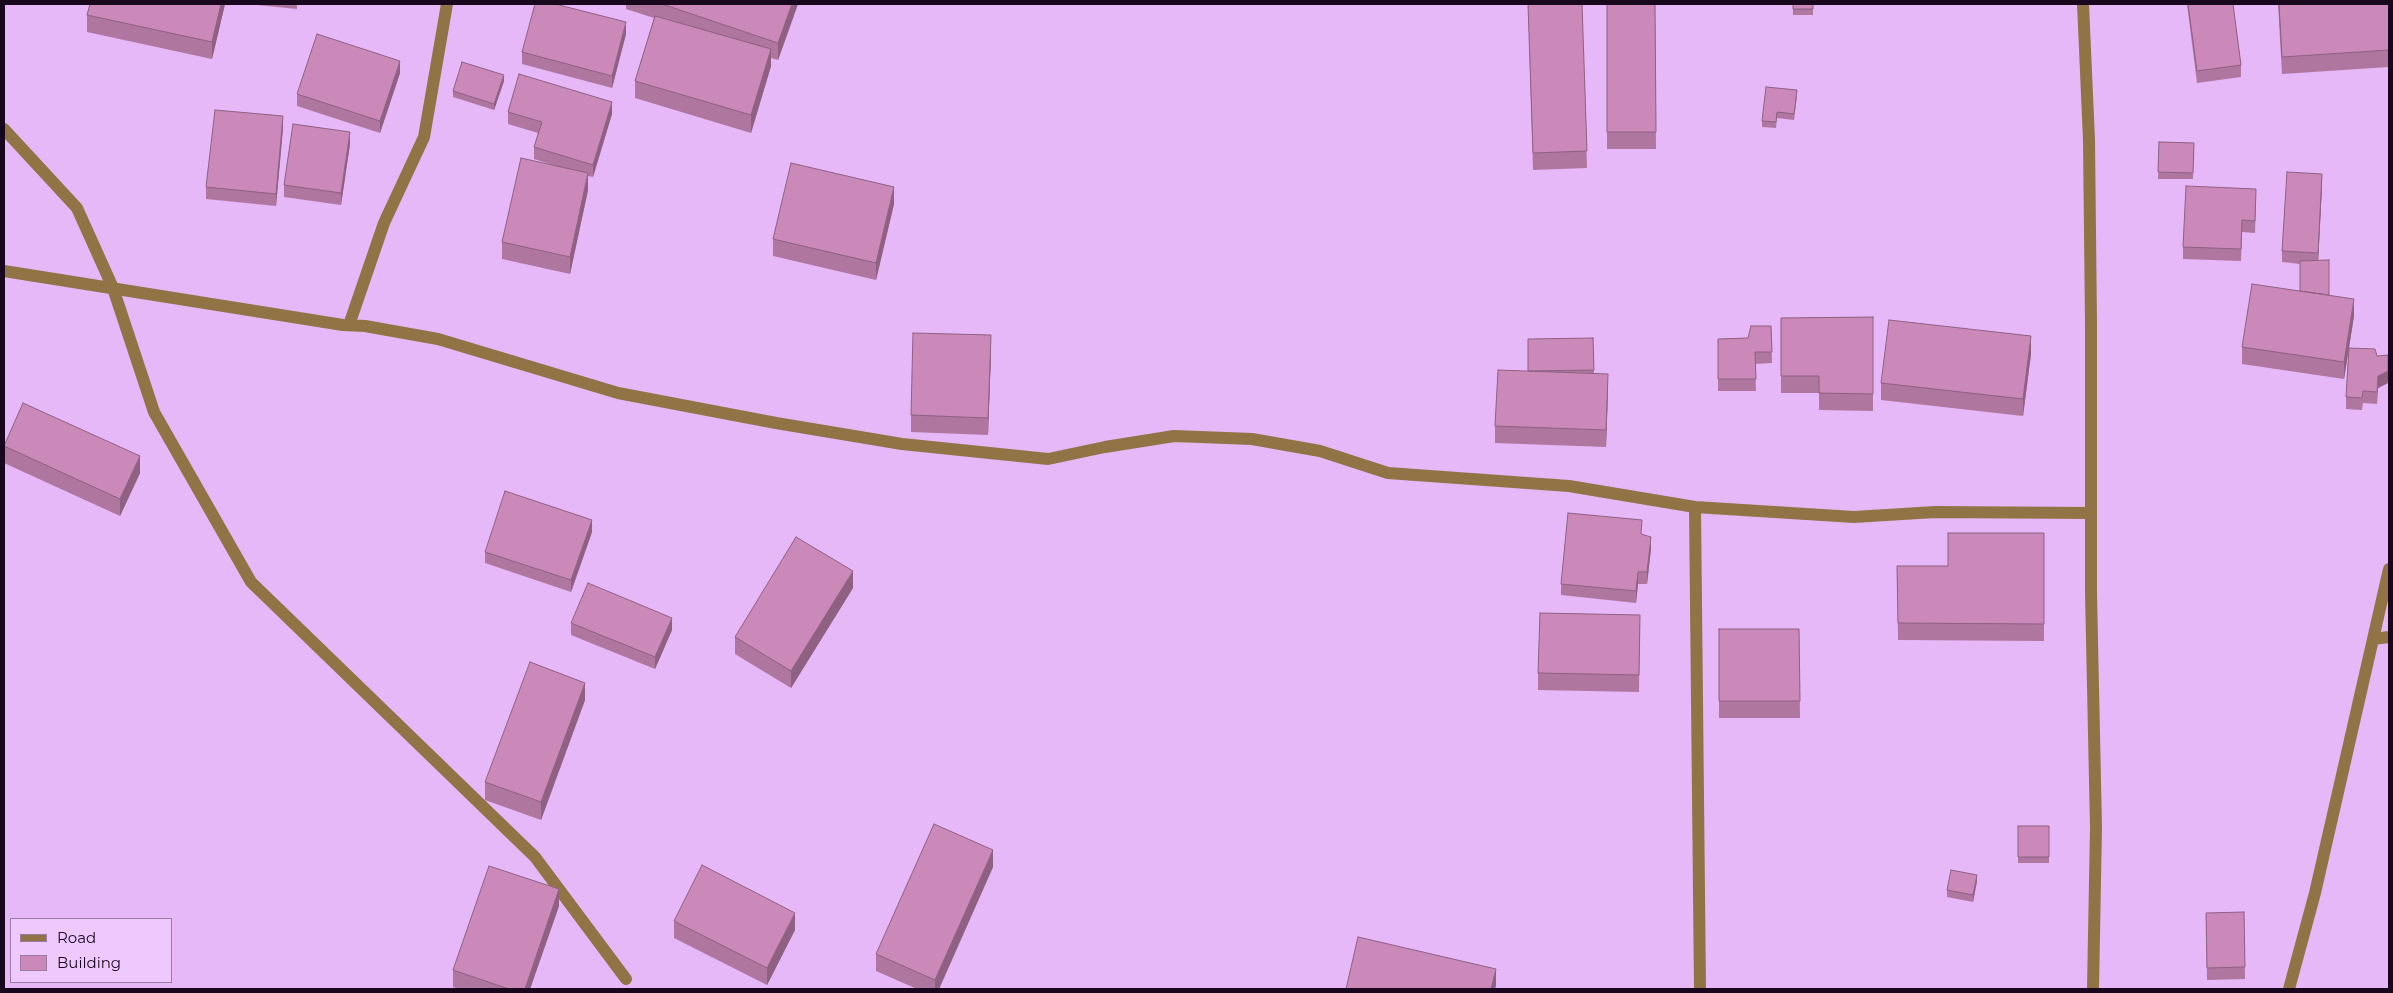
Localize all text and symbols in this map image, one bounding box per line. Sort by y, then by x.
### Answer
legend [10,918,172,983]
text: Road [57,928,96,947]
text: Building [57,953,121,972]

